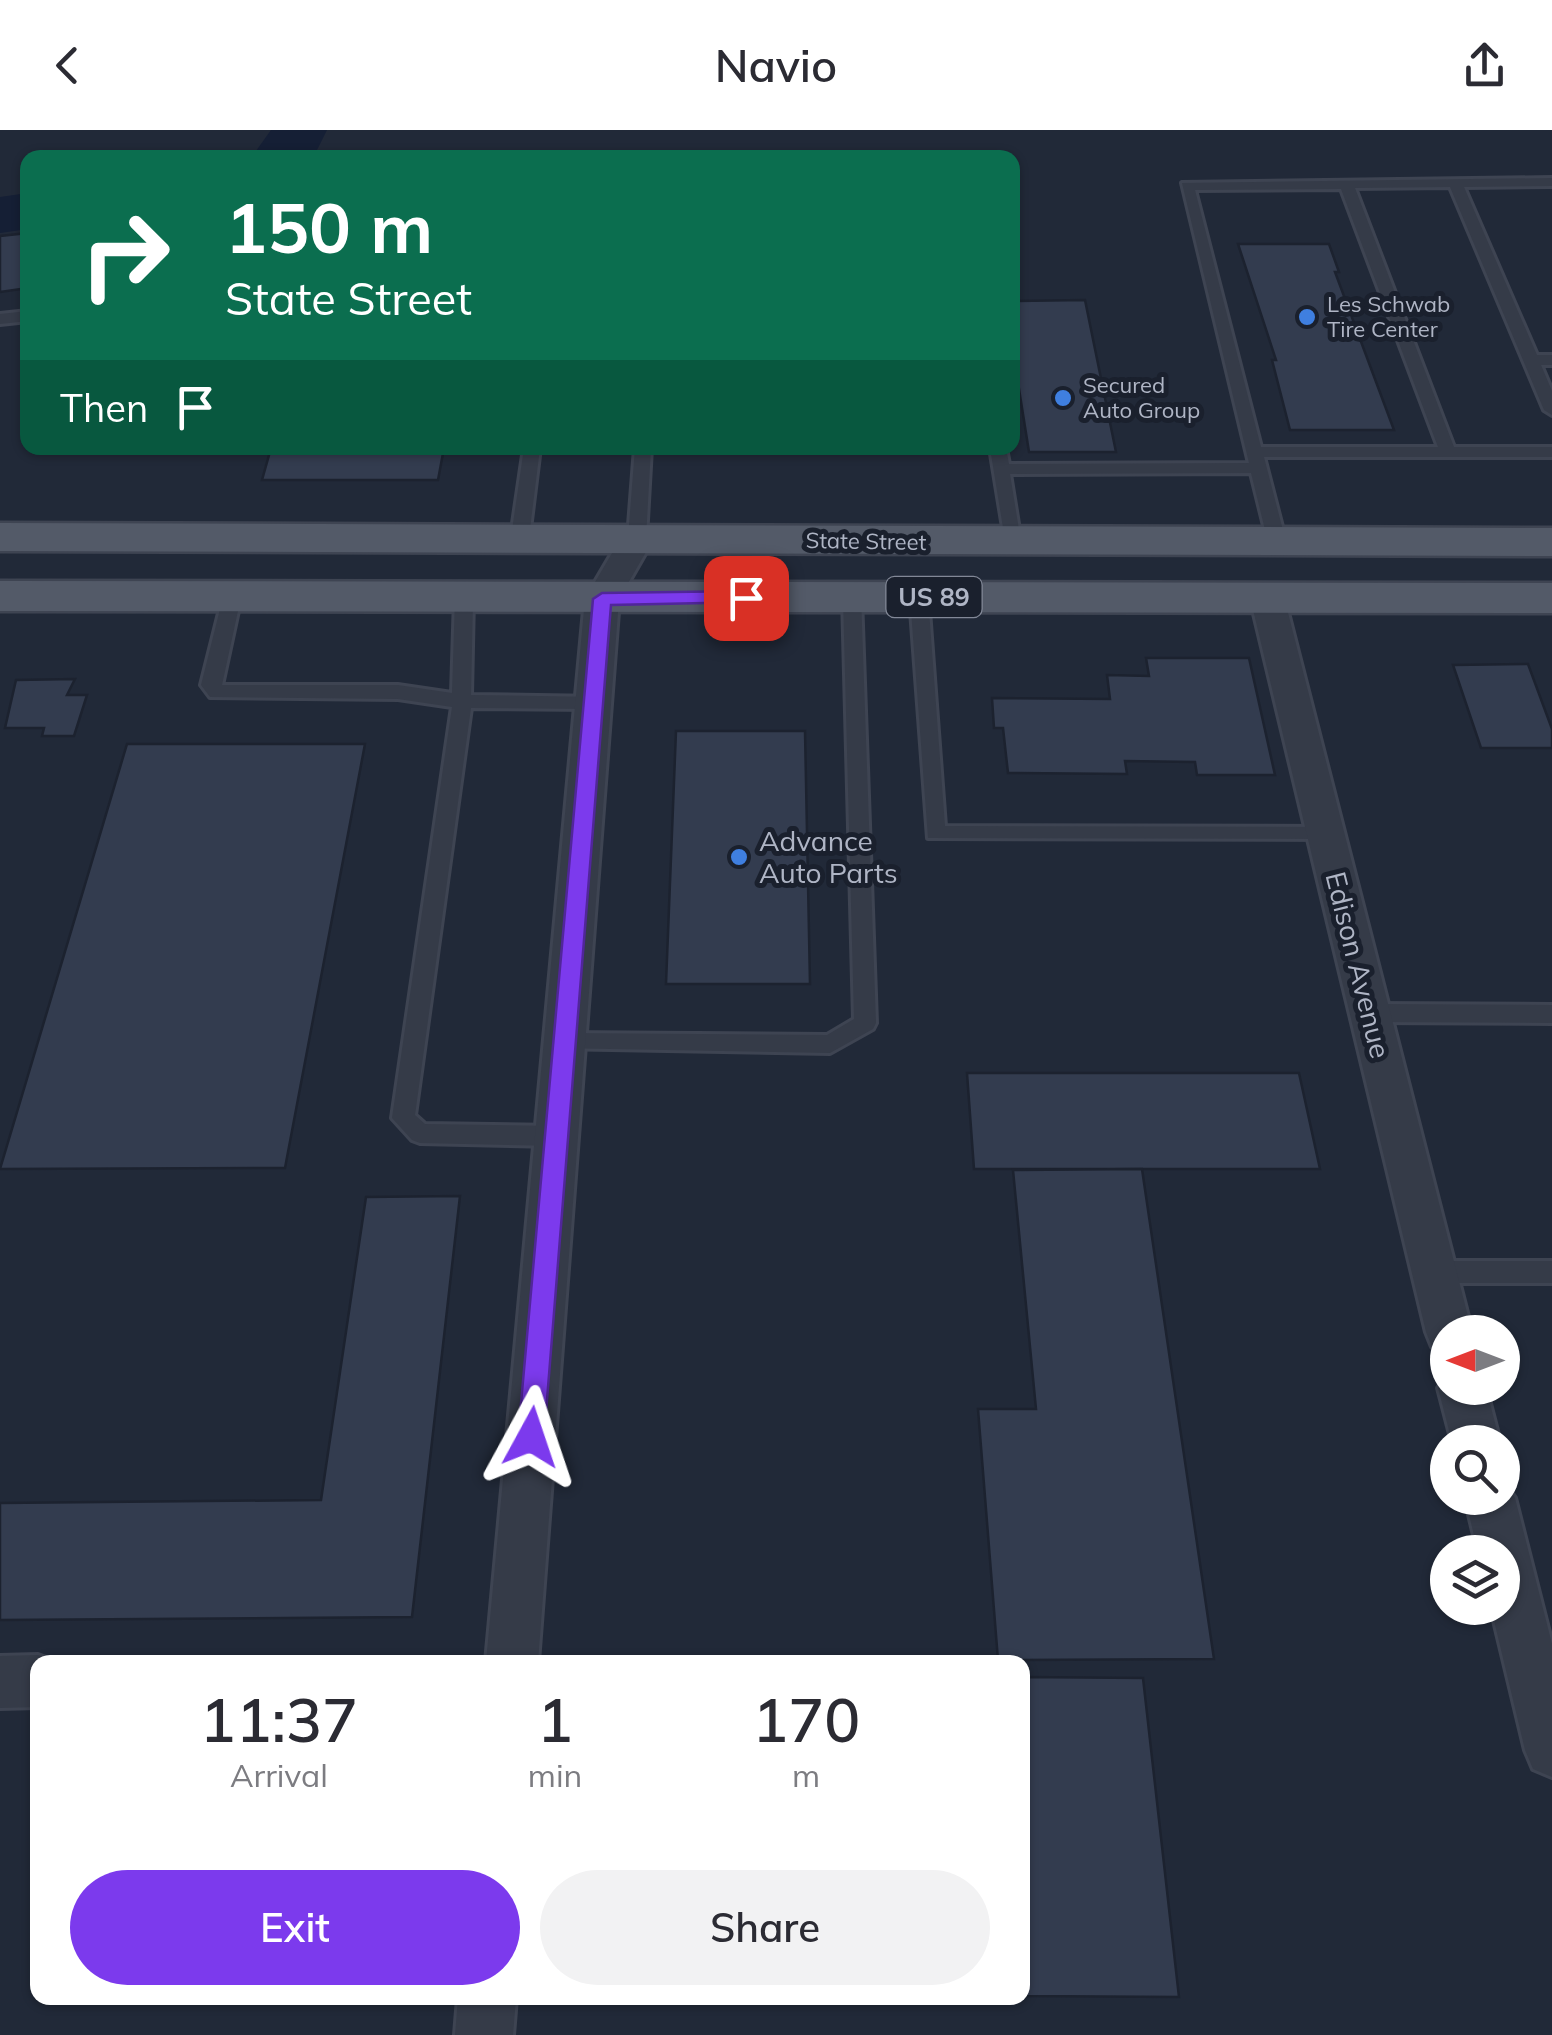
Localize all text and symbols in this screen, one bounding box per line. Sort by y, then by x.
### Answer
text: Navio [715,37,837,93]
icon: back [40,38,95,93]
icon: share [1457,38,1512,93]
text: 150 m [225,183,433,271]
icon: right [60,190,190,320]
text: State Street [225,270,472,326]
place label: Les Schwab Tire Center [1327,290,1450,343]
marker: Les Schwab Tire Center [1296,306,1318,328]
place label: Secured Auto Group [1083,371,1200,424]
icon: arrive [168,380,223,435]
text: Then [60,384,148,432]
marker: Secured Auto Group [1052,387,1074,409]
street label: State Street [805,526,927,556]
pin [704,556,789,641]
icon: arrive [719,571,774,626]
road number: US 89 [886,577,982,617]
place label: Advance Auto Parts [759,823,898,890]
marker: Advance Auto Parts [728,846,750,868]
street label: Edison Avenue [1318,868,1399,1062]
north arrow [1430,1315,1520,1405]
map controls [1430,1315,1520,1625]
position arrow [479,1385,583,1489]
button: search [1430,1425,1520,1515]
button: layers [1430,1535,1520,1625]
text: 11:37 [200,1682,358,1757]
text: 1 [537,1682,573,1757]
text: 170 [752,1682,860,1757]
text: Arrival [230,1755,328,1795]
text: min [528,1755,582,1795]
text: m [792,1755,820,1795]
button: Exit [70,1870,520,1985]
button: Share [540,1870,990,1985]

